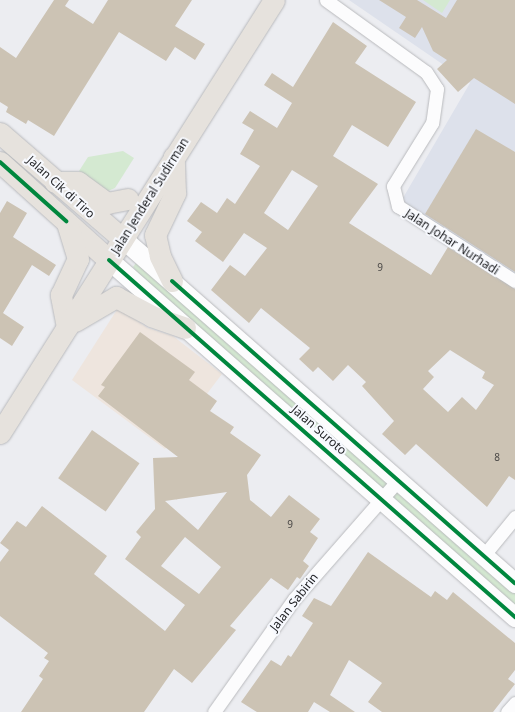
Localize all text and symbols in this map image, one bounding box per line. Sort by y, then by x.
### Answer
street label: Jalan Jenderal Sudirman [108,135,192,257]
street label: Jalan Cik di Tiro [24,153,98,221]
street label: Jalan Johar Nurhadi [402,206,502,278]
house number: 9 [377,262,383,274]
street label: Jalan Suroto [289,402,349,458]
house number: 8 [494,452,500,464]
house number: 9 [287,519,293,531]
street label: Jalan Sabirin [267,570,321,634]

